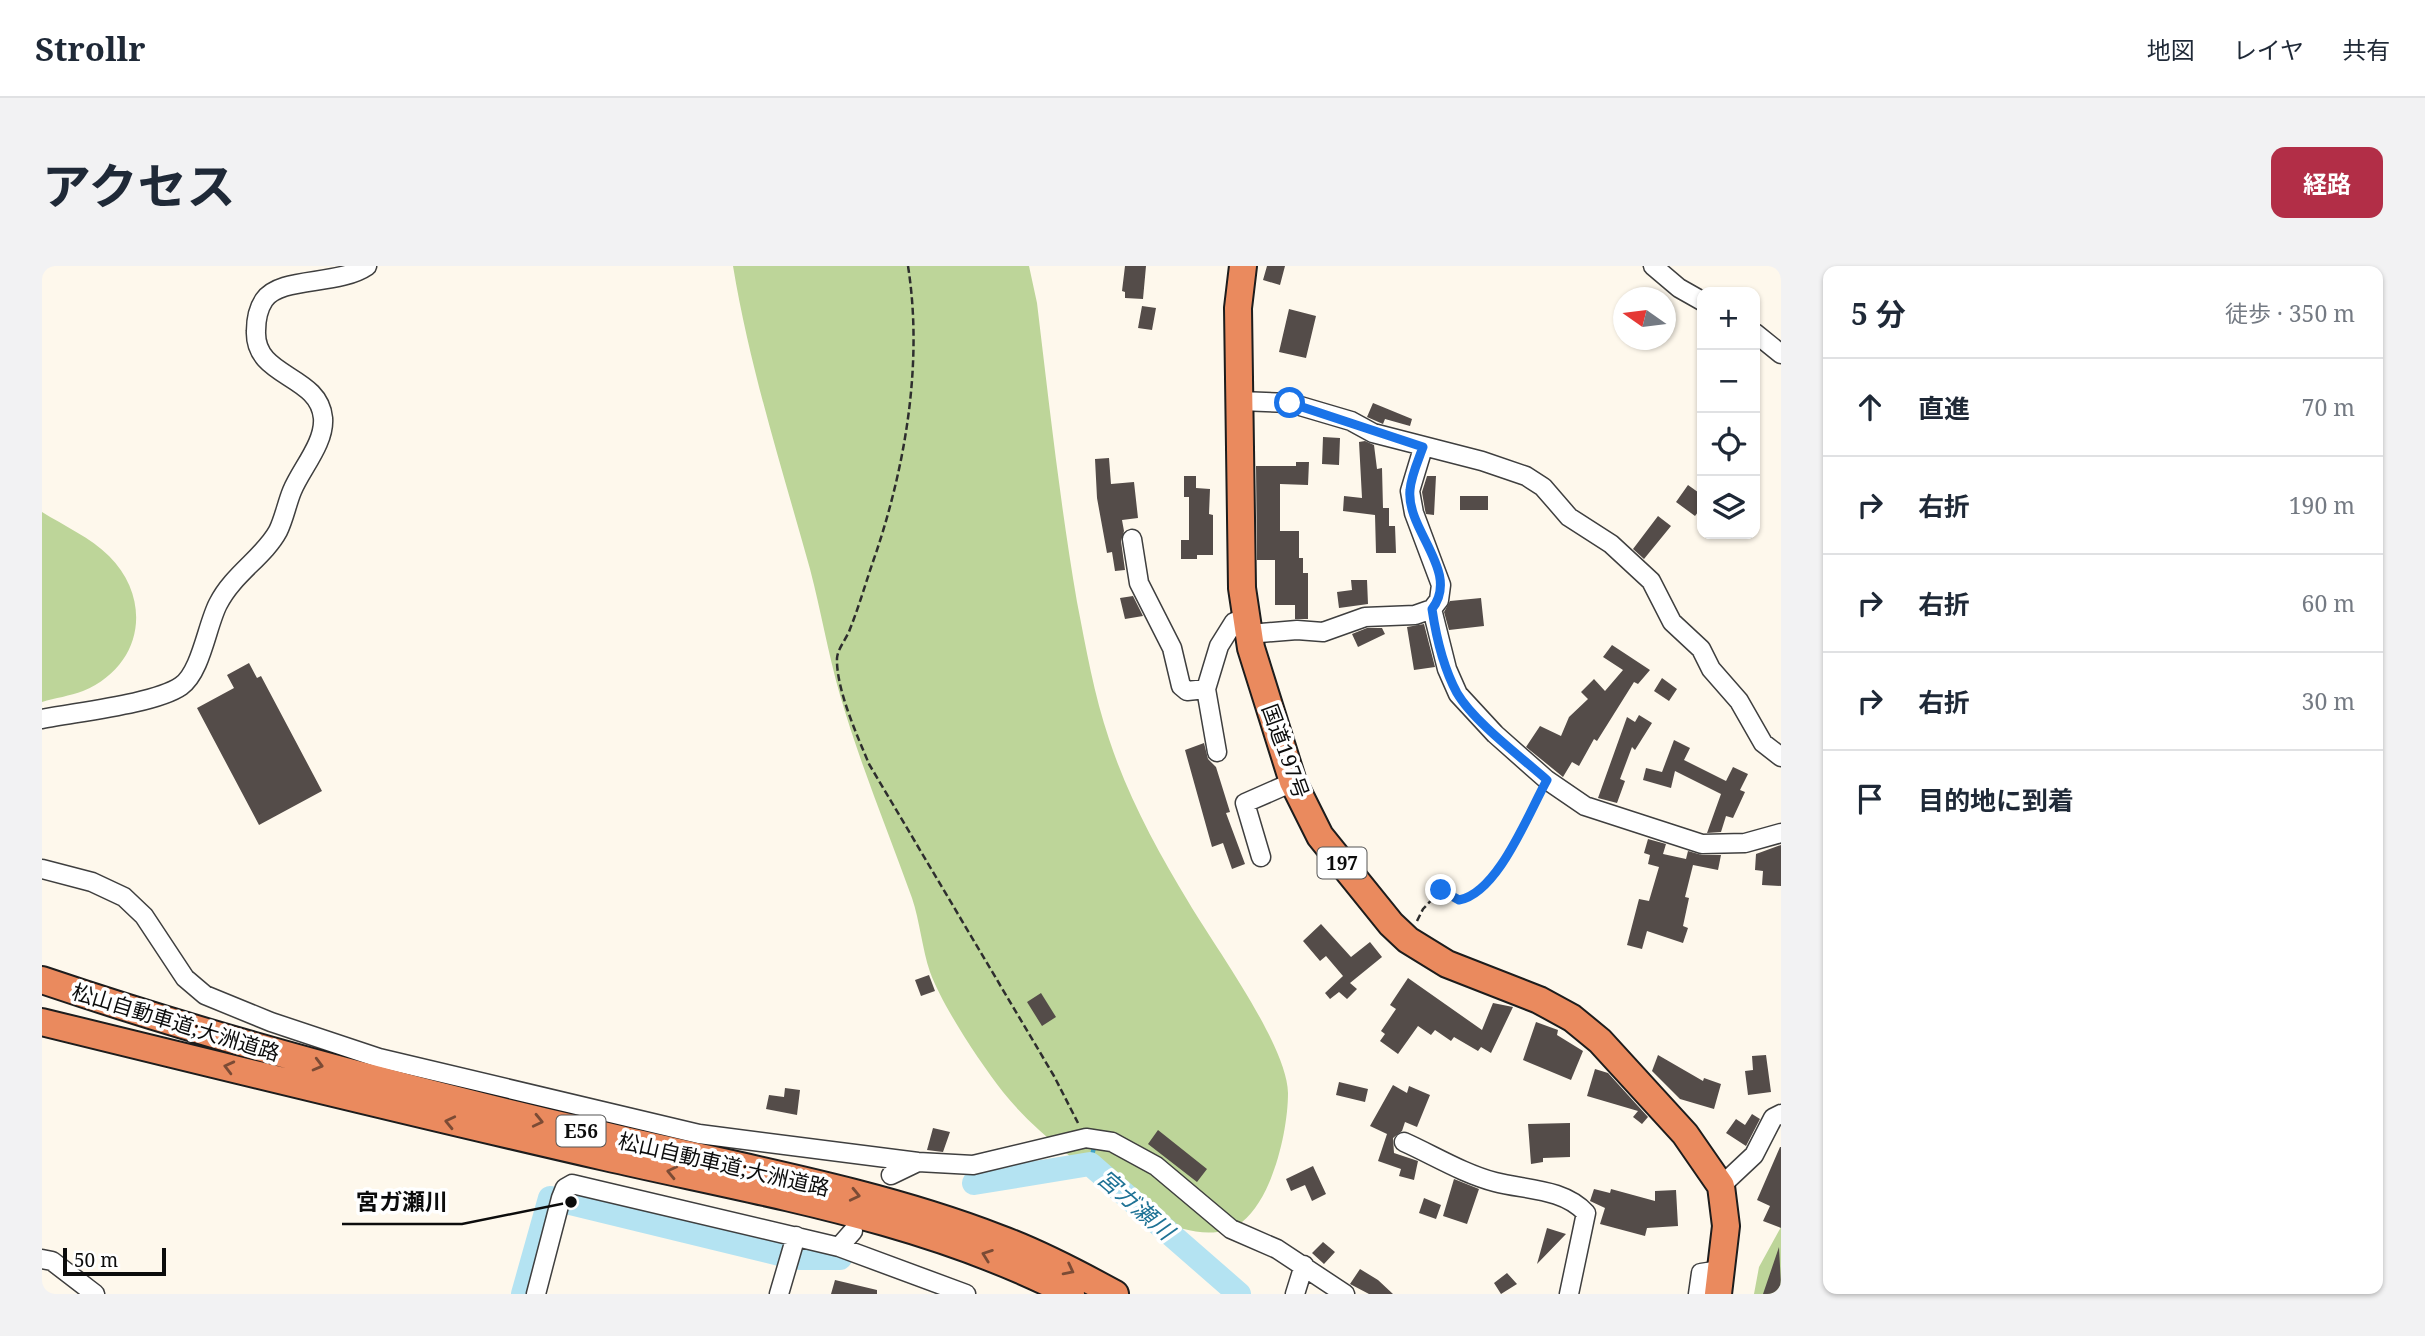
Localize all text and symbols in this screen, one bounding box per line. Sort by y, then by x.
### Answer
text: Strollr [35,26,145,71]
text: 地図 [2147,33,2195,66]
text: レイヤ [2233,33,2304,66]
text: 共有 [2342,33,2390,66]
button: 経路 [2271,147,2383,218]
text: アクセス [42,152,236,218]
north arrow [1613,287,1676,350]
map controls [1697,287,1760,539]
button: + [1697,287,1760,350]
text: 5 分 [1851,293,1906,334]
text: 徒歩 · 350 m [2225,297,2355,329]
button: − [1697,350,1760,413]
route start [1274,387,1305,418]
icon: ahead [1851,388,1889,426]
text: 直進 [1918,390,1970,426]
text: 70 m [2302,391,2355,423]
button: locate [1697,413,1760,476]
button: layers [1697,476,1760,539]
icon: right [1851,486,1889,524]
text: 右折 [1918,488,1970,524]
text: 190 m [2289,489,2355,521]
icon: right [1851,584,1889,622]
text: 右折 [1918,586,1970,622]
text: 60 m [2302,587,2355,619]
icon: right [1851,682,1889,720]
text: 右折 [1918,684,1970,720]
text: 30 m [2302,685,2355,717]
street label: 国道197号 [1256,700,1316,802]
icon: arrive [1851,780,1889,818]
text: 目的地に到着 [1918,782,2074,818]
road number: 197 [1318,848,1366,878]
route end [1425,874,1456,905]
street label: 松山自動車道;大洲道路 [69,977,283,1067]
one-way arrow [312,1057,324,1071]
one-way arrow [224,1061,236,1076]
one-way arrow [532,1112,544,1127]
one-way arrow [444,1115,456,1130]
road number: E56 [556,1116,606,1146]
street label: 松山自動車道;大洲道路 [616,1126,832,1202]
water label: 宮ガ瀬川 [1091,1162,1183,1248]
one-way arrow [666,1166,678,1181]
callout: 宮ガ瀬川 [342,1180,462,1224]
text: 宮ガ瀬川 [356,1185,448,1217]
one-way arrow [849,1186,861,1201]
scale bar [63,1245,166,1277]
text: 50 m [74,1247,118,1273]
one-way arrow [981,1249,993,1263]
one-way arrow [1062,1261,1075,1275]

